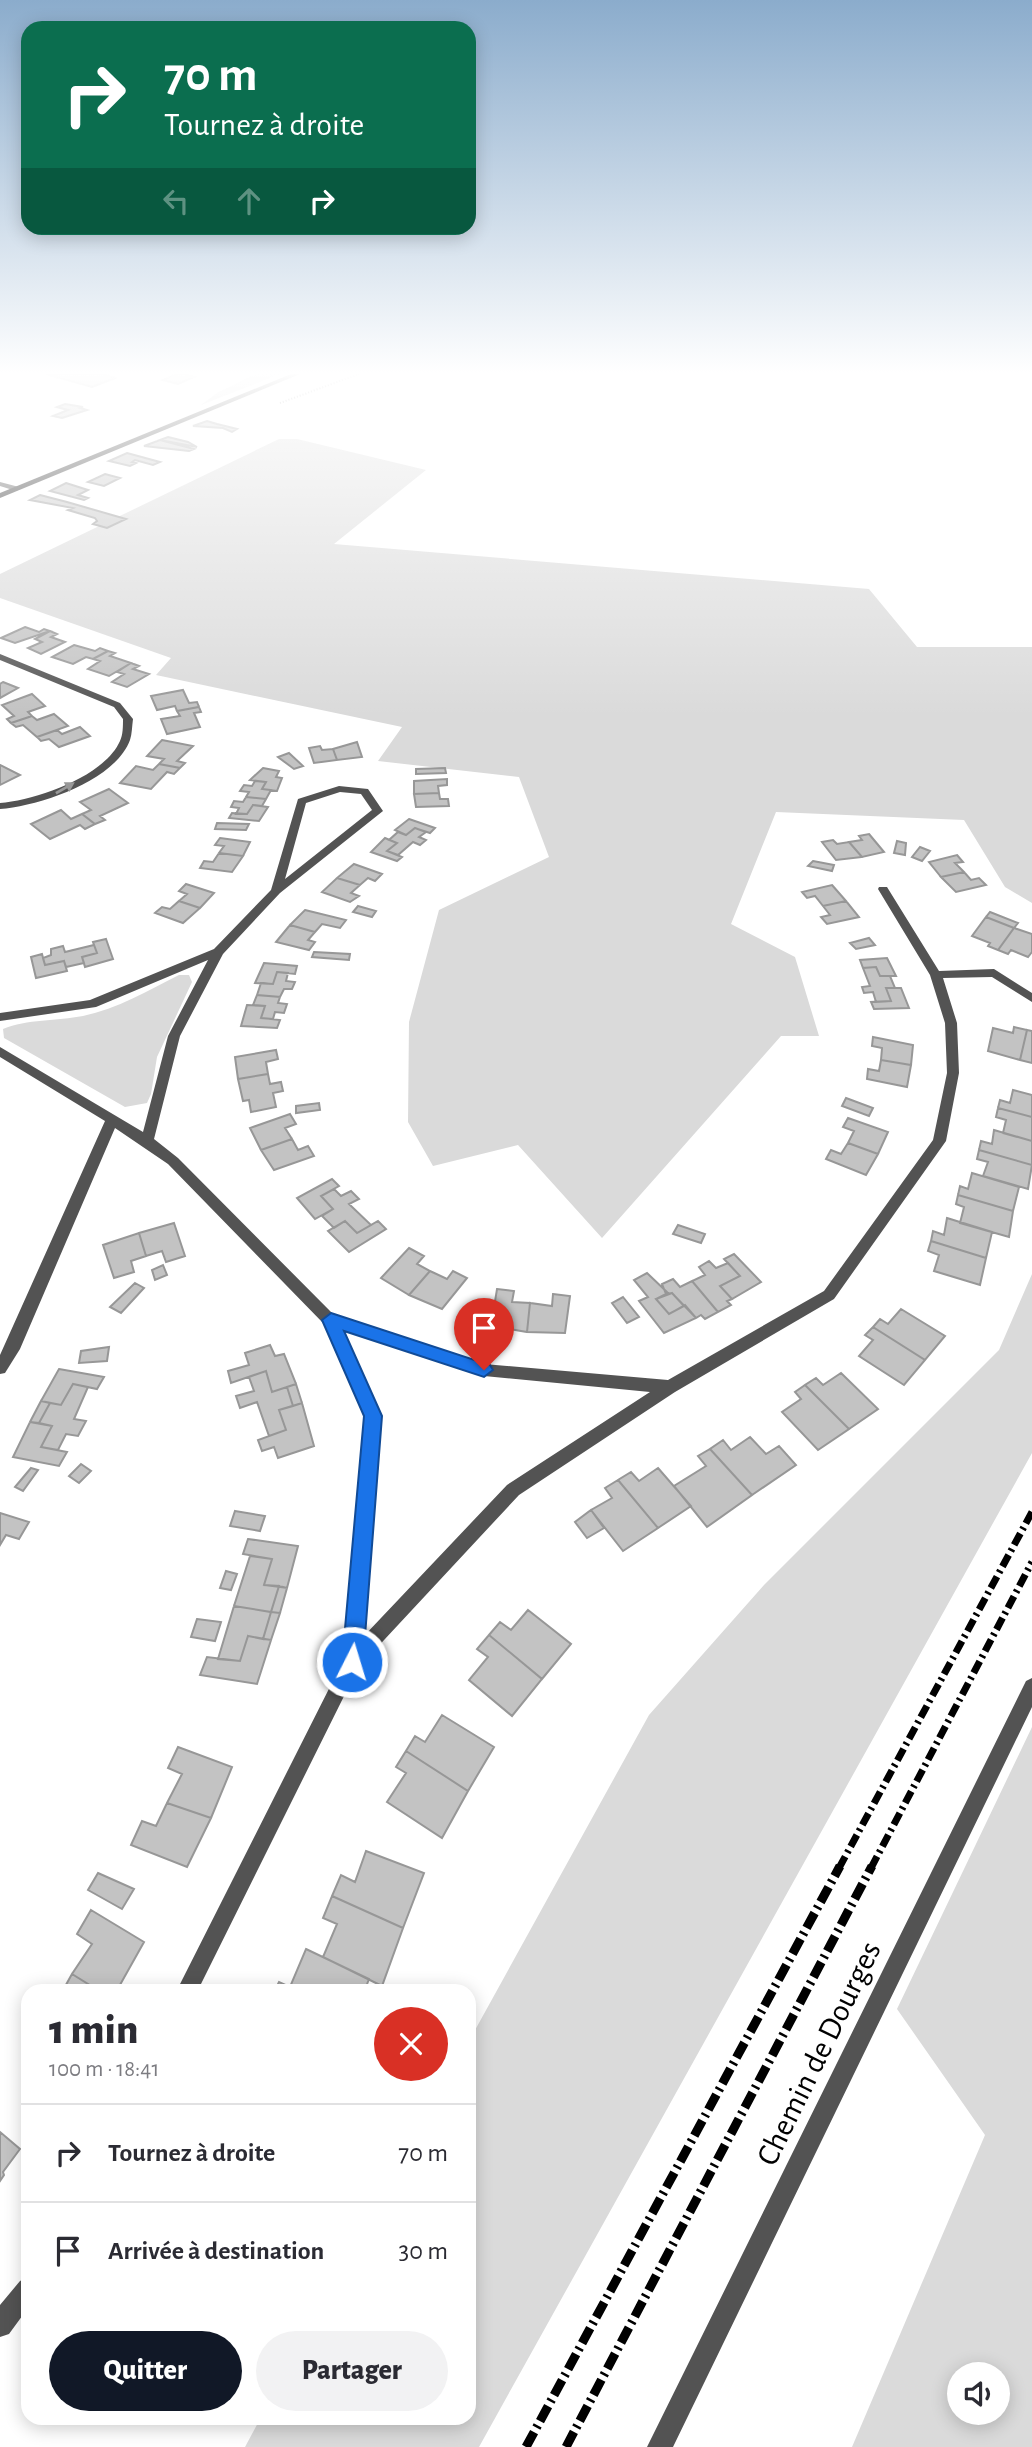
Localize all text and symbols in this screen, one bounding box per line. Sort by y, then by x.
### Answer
icon: right [49,49,140,140]
text: 70 m [164,51,258,100]
text: Tournez à droite [164,109,364,141]
icon: left [157,182,195,220]
icon: ahead [230,182,268,220]
icon: right [303,182,341,220]
one-way arrow [55,783,75,795]
pin [454,1298,514,1370]
icon: arrive [465,1309,503,1347]
position arrow [315,1625,389,1699]
street label: Chemin de Dourges [751,1936,887,2170]
button: close [374,2007,448,2081]
text: 1 min [49,2009,138,2051]
text: 100 m · 18:41 [49,2058,159,2081]
icon: right [49,2134,87,2172]
text: Tournez à droite [108,2140,275,2166]
text: 70 m [398,2140,448,2166]
icon: arrive [49,2232,87,2270]
text: Arrivée à destination [108,2238,324,2264]
text: 30 m [398,2238,448,2264]
button: Quitter [49,2331,242,2411]
button: Partager [256,2331,448,2411]
map controls [947,2362,1010,2425]
button: sound [947,2362,1010,2425]

